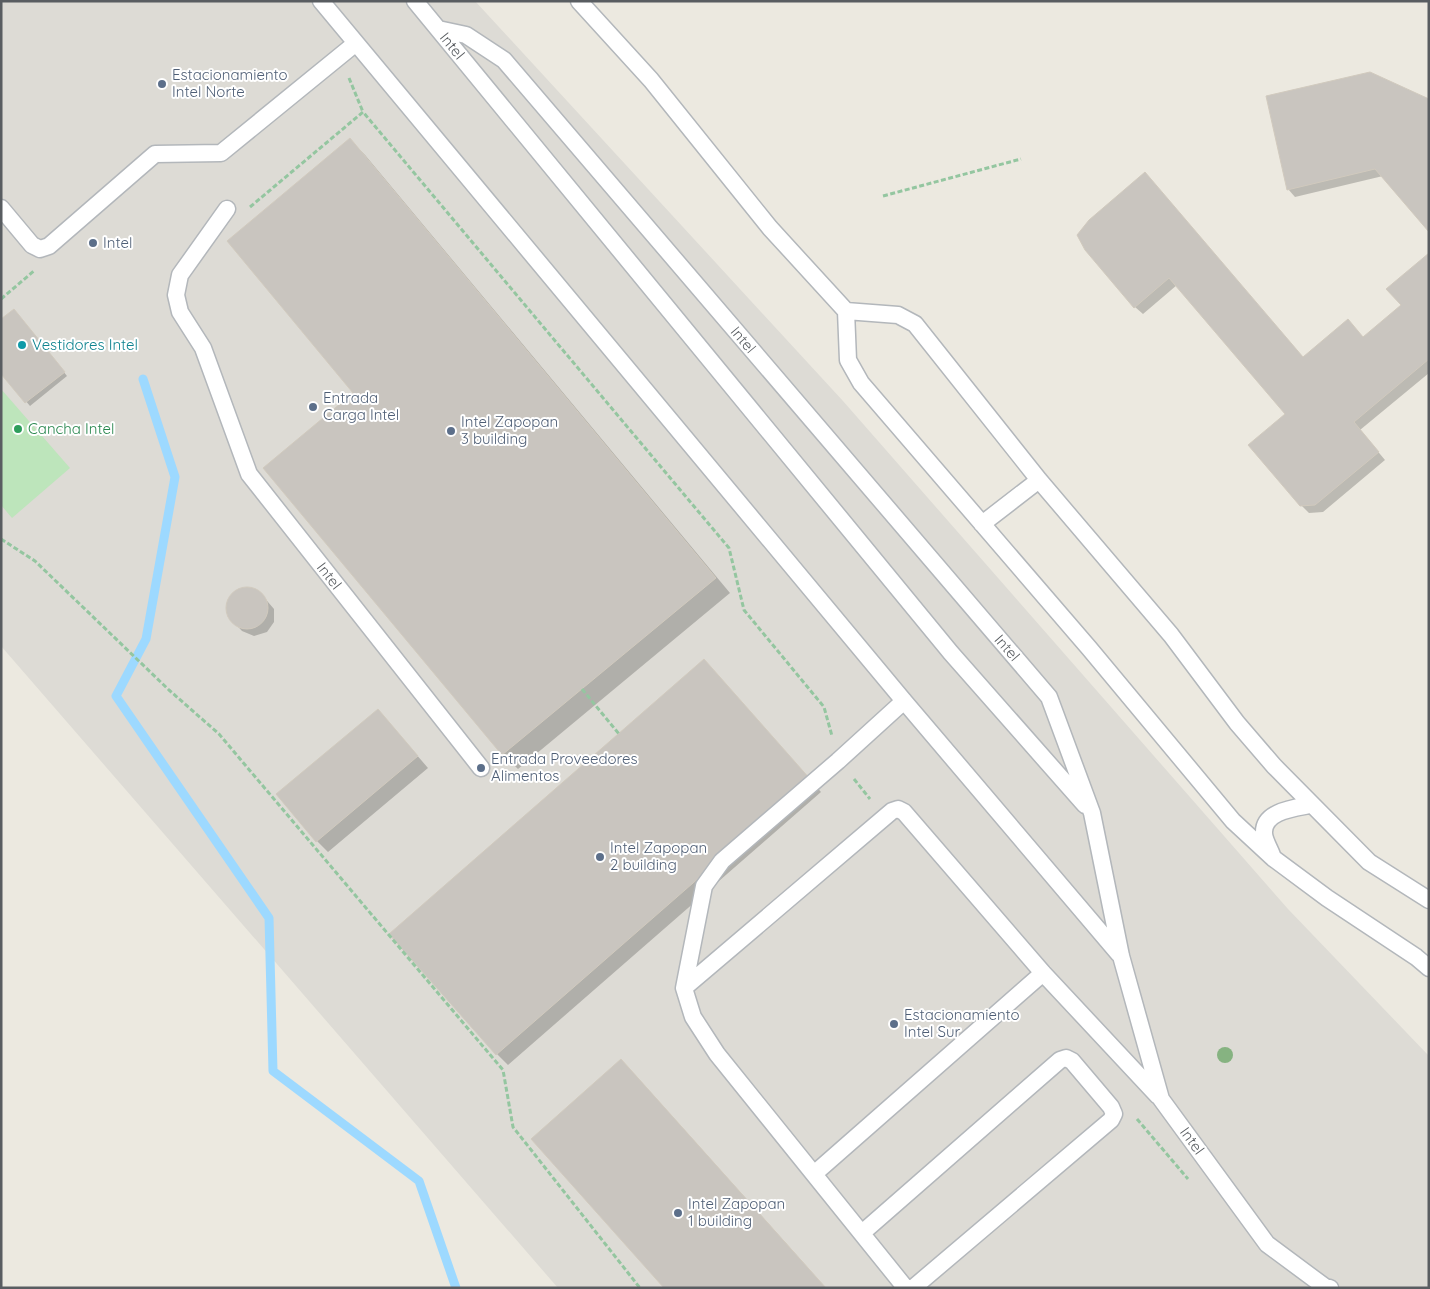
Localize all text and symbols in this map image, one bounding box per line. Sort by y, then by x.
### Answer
street label: Intel [436,28,469,63]
place label: Estacionamiento Intel Norte [172,65,288,101]
marker: Estacionamiento Intel Norte [156,78,168,90]
place label: Intel [103,233,132,252]
marker: Intel [87,237,99,249]
street label: Intel [727,322,760,357]
place label: Vestidores Intel [32,335,138,354]
marker: Vestidores Intel [16,339,28,351]
place label: Entrada Carga Intel [323,388,399,424]
marker: Entrada Carga Intel [307,401,319,413]
place label: Intel Zapopan 3 building [461,412,558,448]
place label: Cancha Intel [28,419,114,438]
marker: Cancha Intel [12,423,24,435]
marker: Intel Zapopan 3 building [445,425,457,437]
street label: Intel [313,558,346,593]
street label: Intel [991,630,1024,665]
place label: Entrada Proveedores Alimentos [491,749,638,785]
marker: Entrada Proveedores Alimentos [475,762,487,774]
place label: Intel Zapopan 2 building [610,838,707,874]
marker: Intel Zapopan 2 building [594,851,606,863]
place label: Estacionamiento Intel Sur [904,1005,1020,1041]
marker: Estacionamiento Intel Sur [888,1018,900,1030]
street label: Intel [1176,1123,1209,1158]
place label: Intel Zapopan 1 building [688,1194,785,1230]
marker: Intel Zapopan 1 building [672,1207,684,1219]

